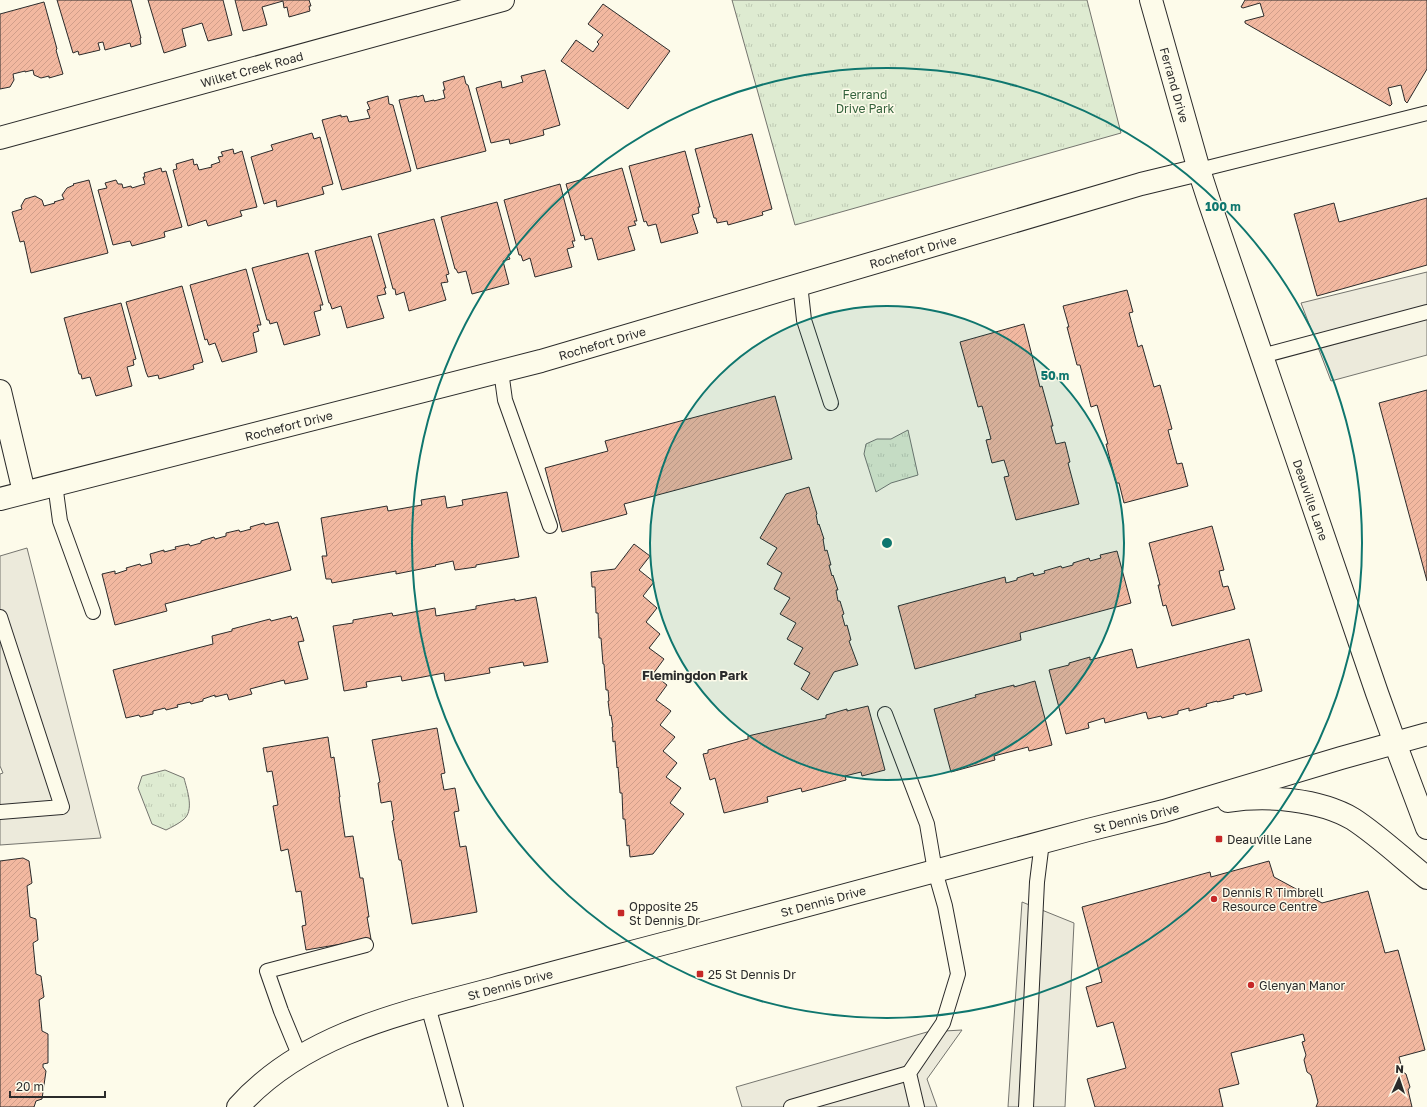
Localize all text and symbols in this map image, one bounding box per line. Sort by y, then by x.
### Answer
street label: Ferrand Drive [1157,45,1193,124]
street label: Wilket Creek Road [199,48,305,90]
park label: Ferrand Drive Park [836,87,895,116]
text: 100 m [1205,199,1241,214]
street label: Rochefort Drive [868,231,958,271]
street label: Rochefort Drive [557,323,647,363]
text: 50 m [1041,368,1069,383]
street label: Rochefort Drive [243,407,334,444]
street label: Deauville Lane [1290,457,1332,543]
centre of rings [880,536,894,550]
district label: Flemingdon Park [642,667,748,683]
street label: St Dennis Drive [1092,799,1181,836]
place label: Deauville Lane [1227,832,1312,847]
marker: Deauville Lane [1214,834,1224,844]
street label: St Dennis Drive [779,882,867,920]
place label: Dennis R Timbrell Resource Centre [1222,885,1324,914]
marker: Dennis R Timbrell Resource Centre [1209,894,1219,904]
place label: Opposite 25 St Dennis Dr [629,899,700,928]
marker: Opposite 25 St Dennis Dr [616,908,626,918]
street label: St Dennis Drive [466,966,554,1003]
place label: 25 St Dennis Dr [708,967,796,982]
marker: 25 St Dennis Dr [695,969,705,979]
place label: Glenyan Manor [1259,978,1345,993]
marker: Glenyan Manor [1246,980,1256,990]
north arrow [1379,1059,1419,1099]
text: N [1395,1062,1404,1075]
scale bar [10,1073,105,1099]
text: 20 m [16,1079,44,1094]

